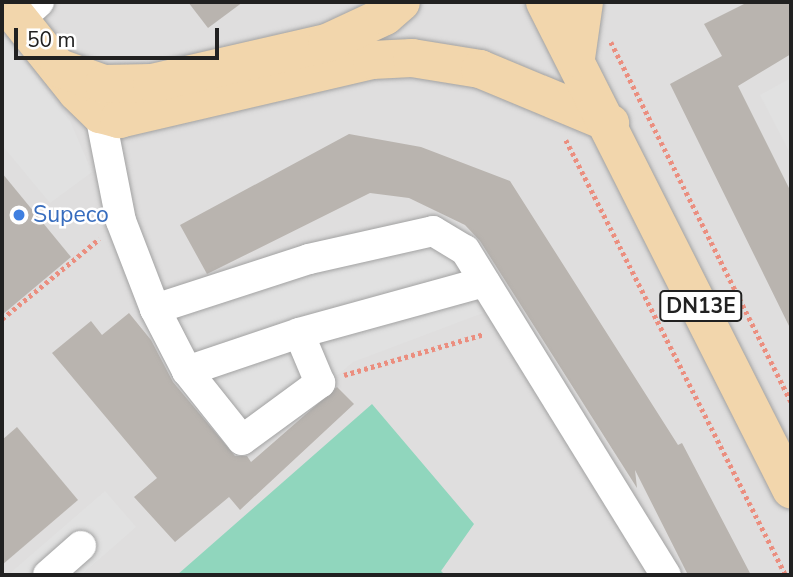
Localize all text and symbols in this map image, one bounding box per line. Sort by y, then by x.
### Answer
scale bar [18,14,222,58]
text: 50 m [27,26,76,54]
place label: Supeco [33,201,109,229]
marker: Supeco [11,207,27,223]
road number: DN13E [659,288,743,324]

